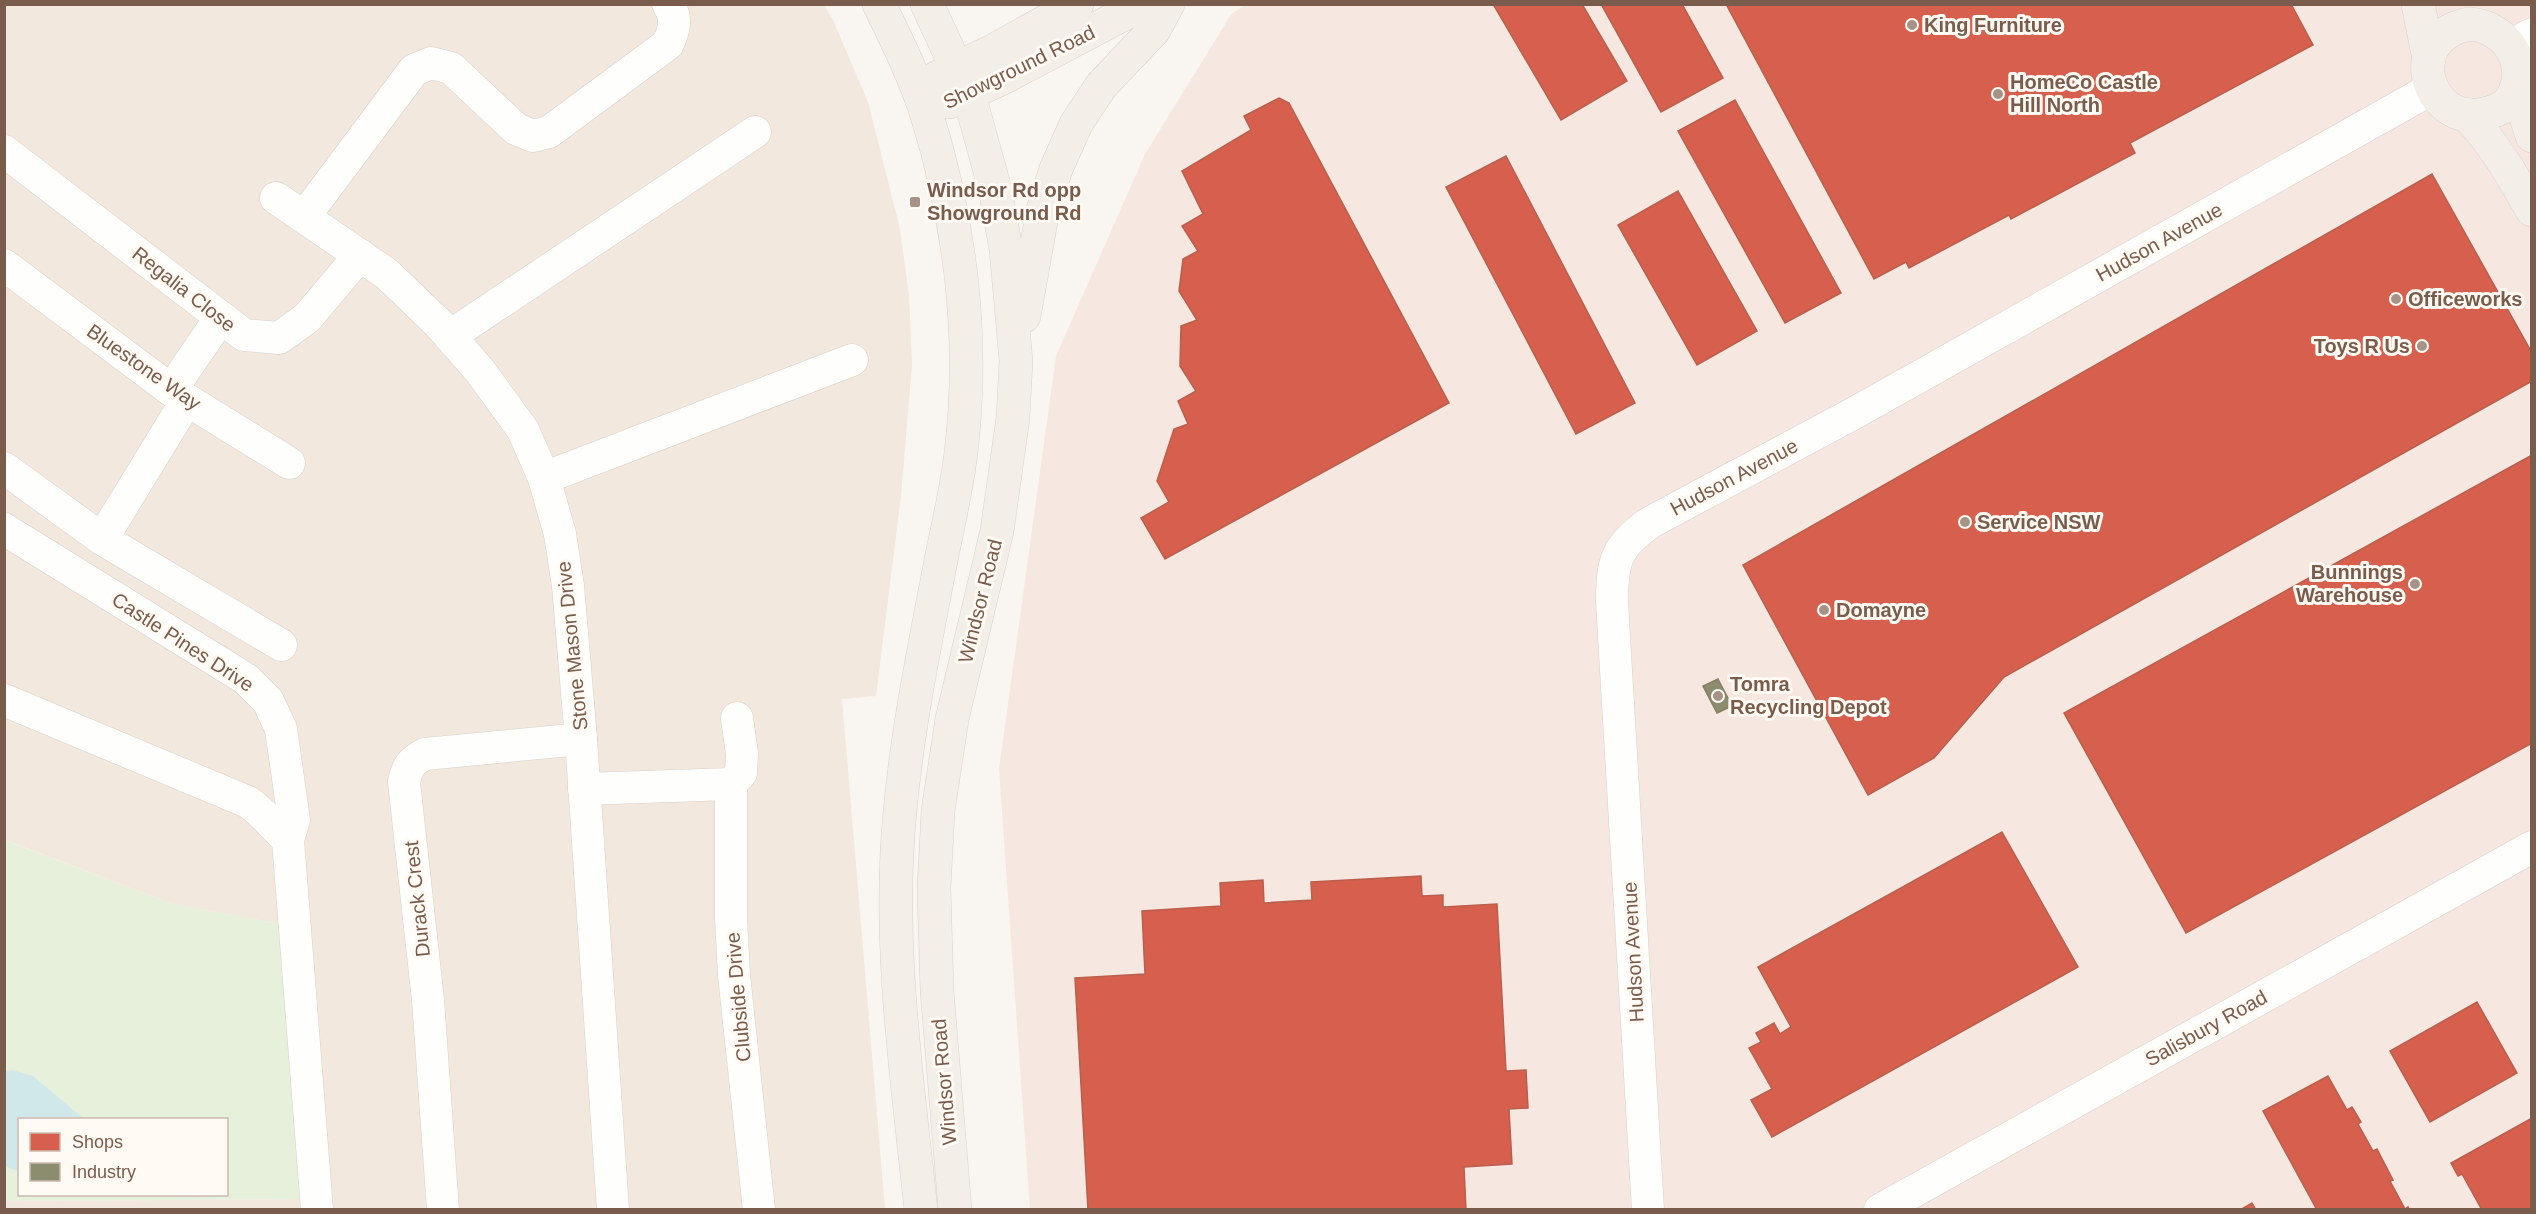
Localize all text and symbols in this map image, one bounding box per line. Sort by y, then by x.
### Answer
place label: King Furniture [1924,14,2062,36]
marker: King Furniture [1905,18,1919,32]
street label: Showground Road [940,21,1098,113]
place label: HomeCo Castle Hill North [2010,71,2158,116]
marker: HomeCo Castle Hill North [1991,87,2005,101]
place label: Windsor Rd opp Showground Rd [927,179,1081,224]
marker: Windsor Rd opp Showground Rd [908,195,922,209]
street label: Hudson Avenue [2092,198,2226,286]
street label: Regalia Close [128,242,240,336]
place label: Officeworks [2408,288,2522,310]
marker: Officeworks [2389,292,2403,306]
street label: Bluestone Way [83,320,205,414]
place label: Toys R Us [2314,335,2410,357]
marker: Toys R Us [2415,339,2429,353]
street label: Hudson Avenue [1667,434,1801,520]
place label: Service NSW [1977,511,2101,533]
marker: Service NSW [1958,515,1972,529]
street label: Windsor Road [954,537,1006,665]
street label: Stone Mason Drive [552,560,592,732]
place label: Bunnings Warehouse [2296,561,2403,606]
marker: Bunnings Warehouse [2408,577,2422,591]
street label: Castle Pines Drive [108,588,258,696]
place label: Domayne [1836,599,1926,621]
marker: Domayne [1817,603,1831,617]
place label: Tomra Recycling Depot [1730,673,1887,718]
marker: Tomra Recycling Depot [1711,689,1725,703]
street label: Durack Crest [400,839,434,958]
street label: Hudson Avenue [1618,881,1648,1023]
street label: Clubside Drive [721,931,755,1063]
street label: Salisbury Road [2141,986,2271,1070]
street label: Windsor Road [928,1018,960,1146]
legend [18,1118,228,1196]
text: Shops [72,1132,123,1152]
text: Industry [72,1162,136,1182]

